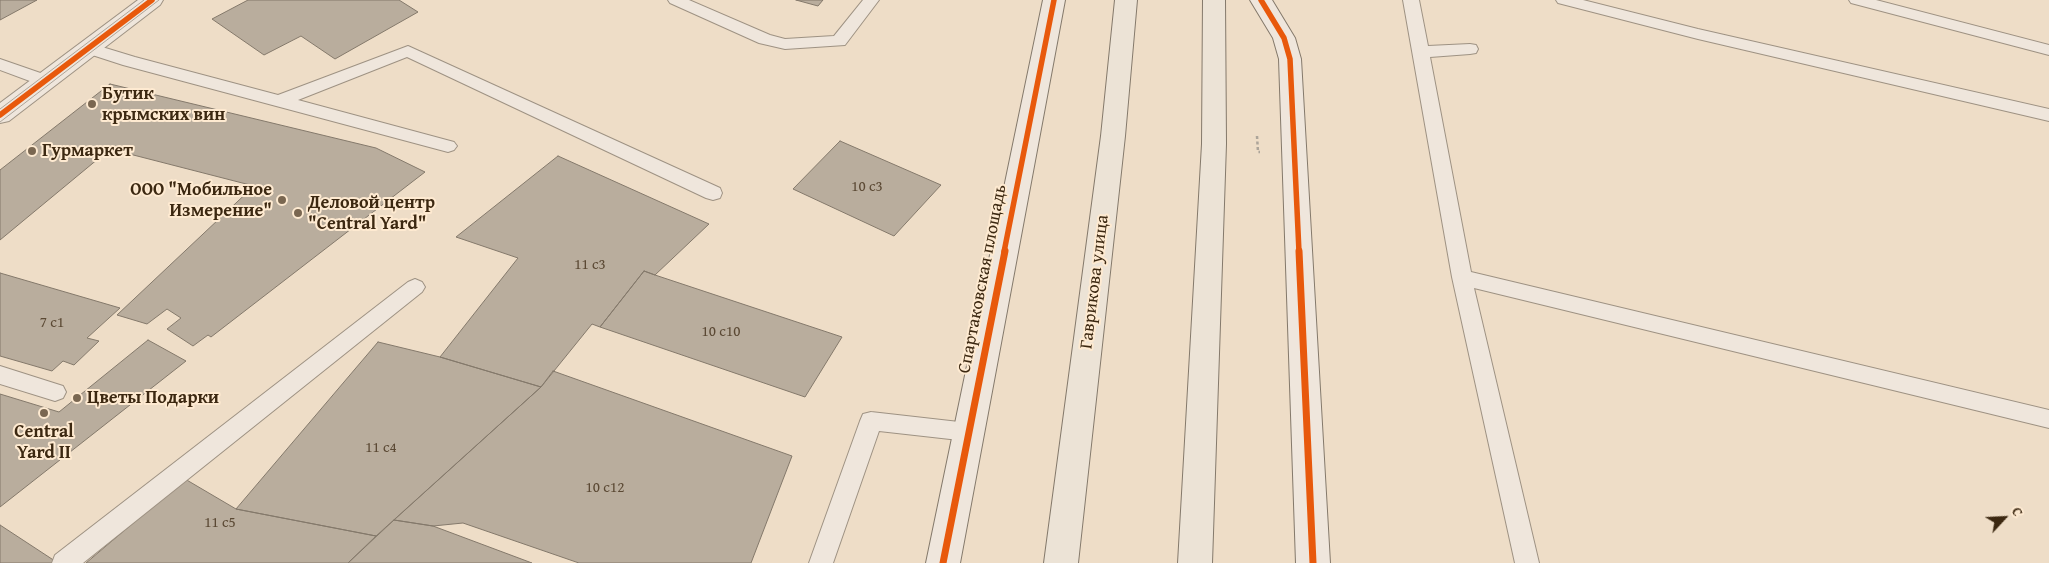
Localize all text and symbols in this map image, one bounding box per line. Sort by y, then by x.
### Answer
place label: Бутик крымских вин [102,83,225,126]
marker: Бутик крымских вин [86,98,98,110]
place label: Гурмаркет [42,140,133,162]
marker: Гурмаркет [26,145,38,157]
house number: 10 с3 [851,178,883,196]
place label: ООО "Мобильное Измерение" [130,179,272,222]
street label: Спартаковская площадь [954,183,1012,375]
place label: Деловой центр "Central Yard" [308,192,435,234]
marker: ООО "Мобильное Измерение" [276,194,288,206]
marker: Деловой центр "Central Yard" [292,207,304,219]
street label: Гаврикова улица [1076,214,1114,350]
house number: 11 с3 [574,256,606,274]
house number: 7 с1 [40,314,64,332]
house number: 10 с10 [702,323,740,341]
place label: Цветы Подарки [87,387,219,409]
marker: Цветы Подарки [71,392,83,404]
marker: Central Yard II [38,407,50,419]
place label: Central Yard II [14,421,74,464]
house number: 11 с4 [365,439,397,457]
house number: 10 с12 [586,479,624,497]
north arrow [1979,493,2029,543]
text: С [2007,504,2028,519]
house number: 11 с5 [204,514,236,532]

